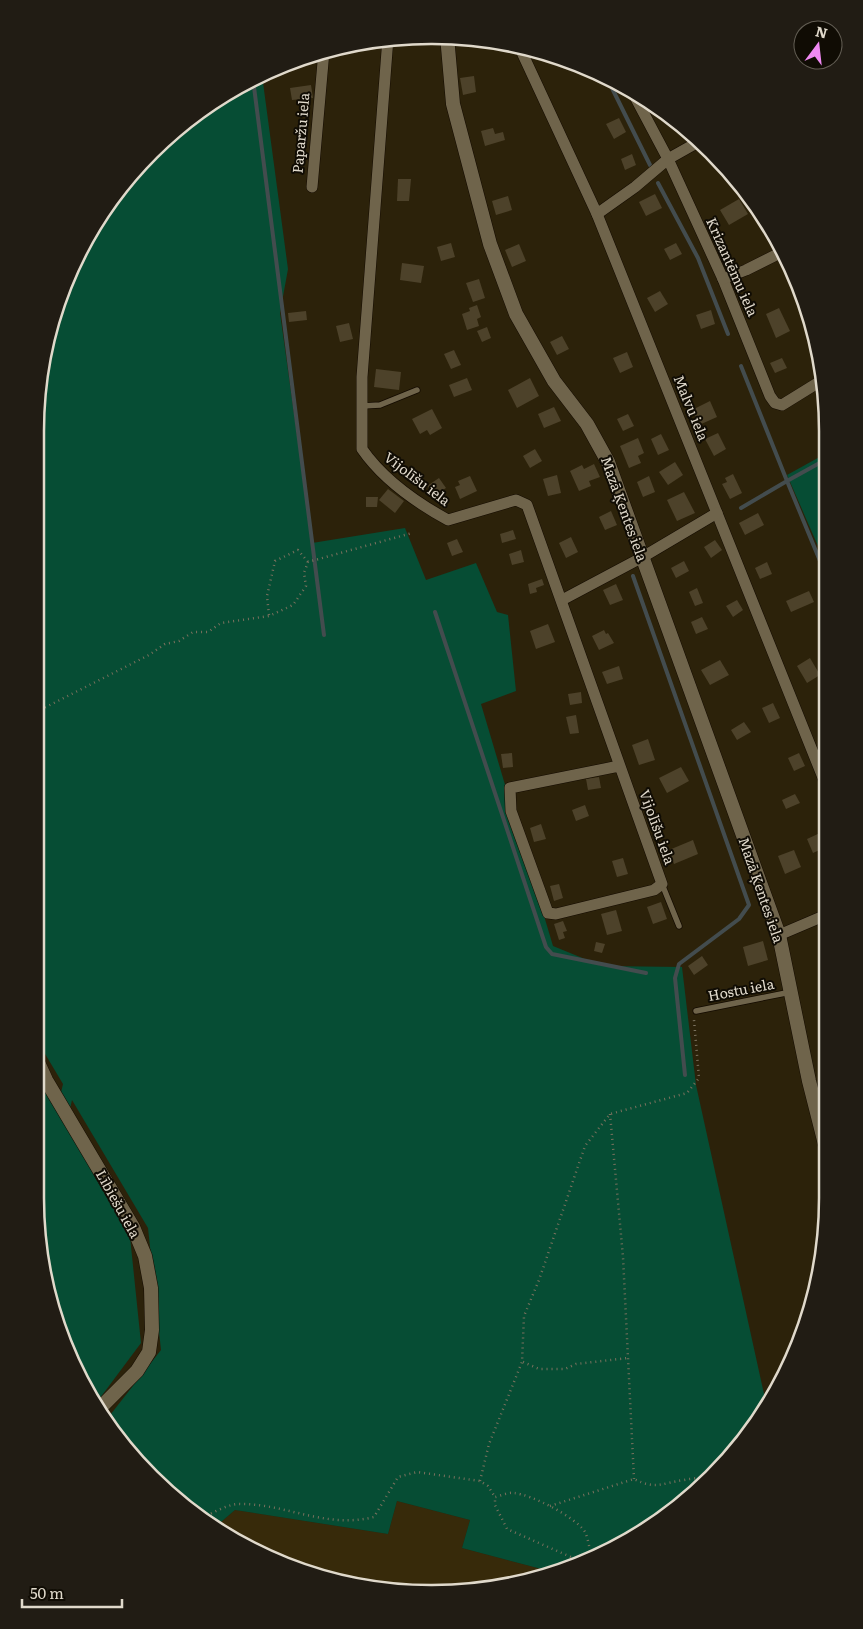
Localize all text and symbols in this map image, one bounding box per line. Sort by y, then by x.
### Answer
north arrow [793,20,843,70]
text: N [813,20,830,43]
street label: Paparžu iela [287,91,314,174]
street label: Krizantēmu iela [702,214,764,320]
street label: Malvu iela [670,372,714,444]
street label: Vijolīšu iela [380,447,455,510]
street label: Mazā Ķentes iela [597,453,653,564]
street label: Vijolīšu iela [635,786,681,867]
street label: Mazā Ķentes iela [735,834,790,946]
street label: Hostu iela [706,973,776,1005]
street label: Lībiešu iela [92,1166,146,1242]
scale bar [22,1576,122,1608]
text: 50 m [30,1581,64,1604]

